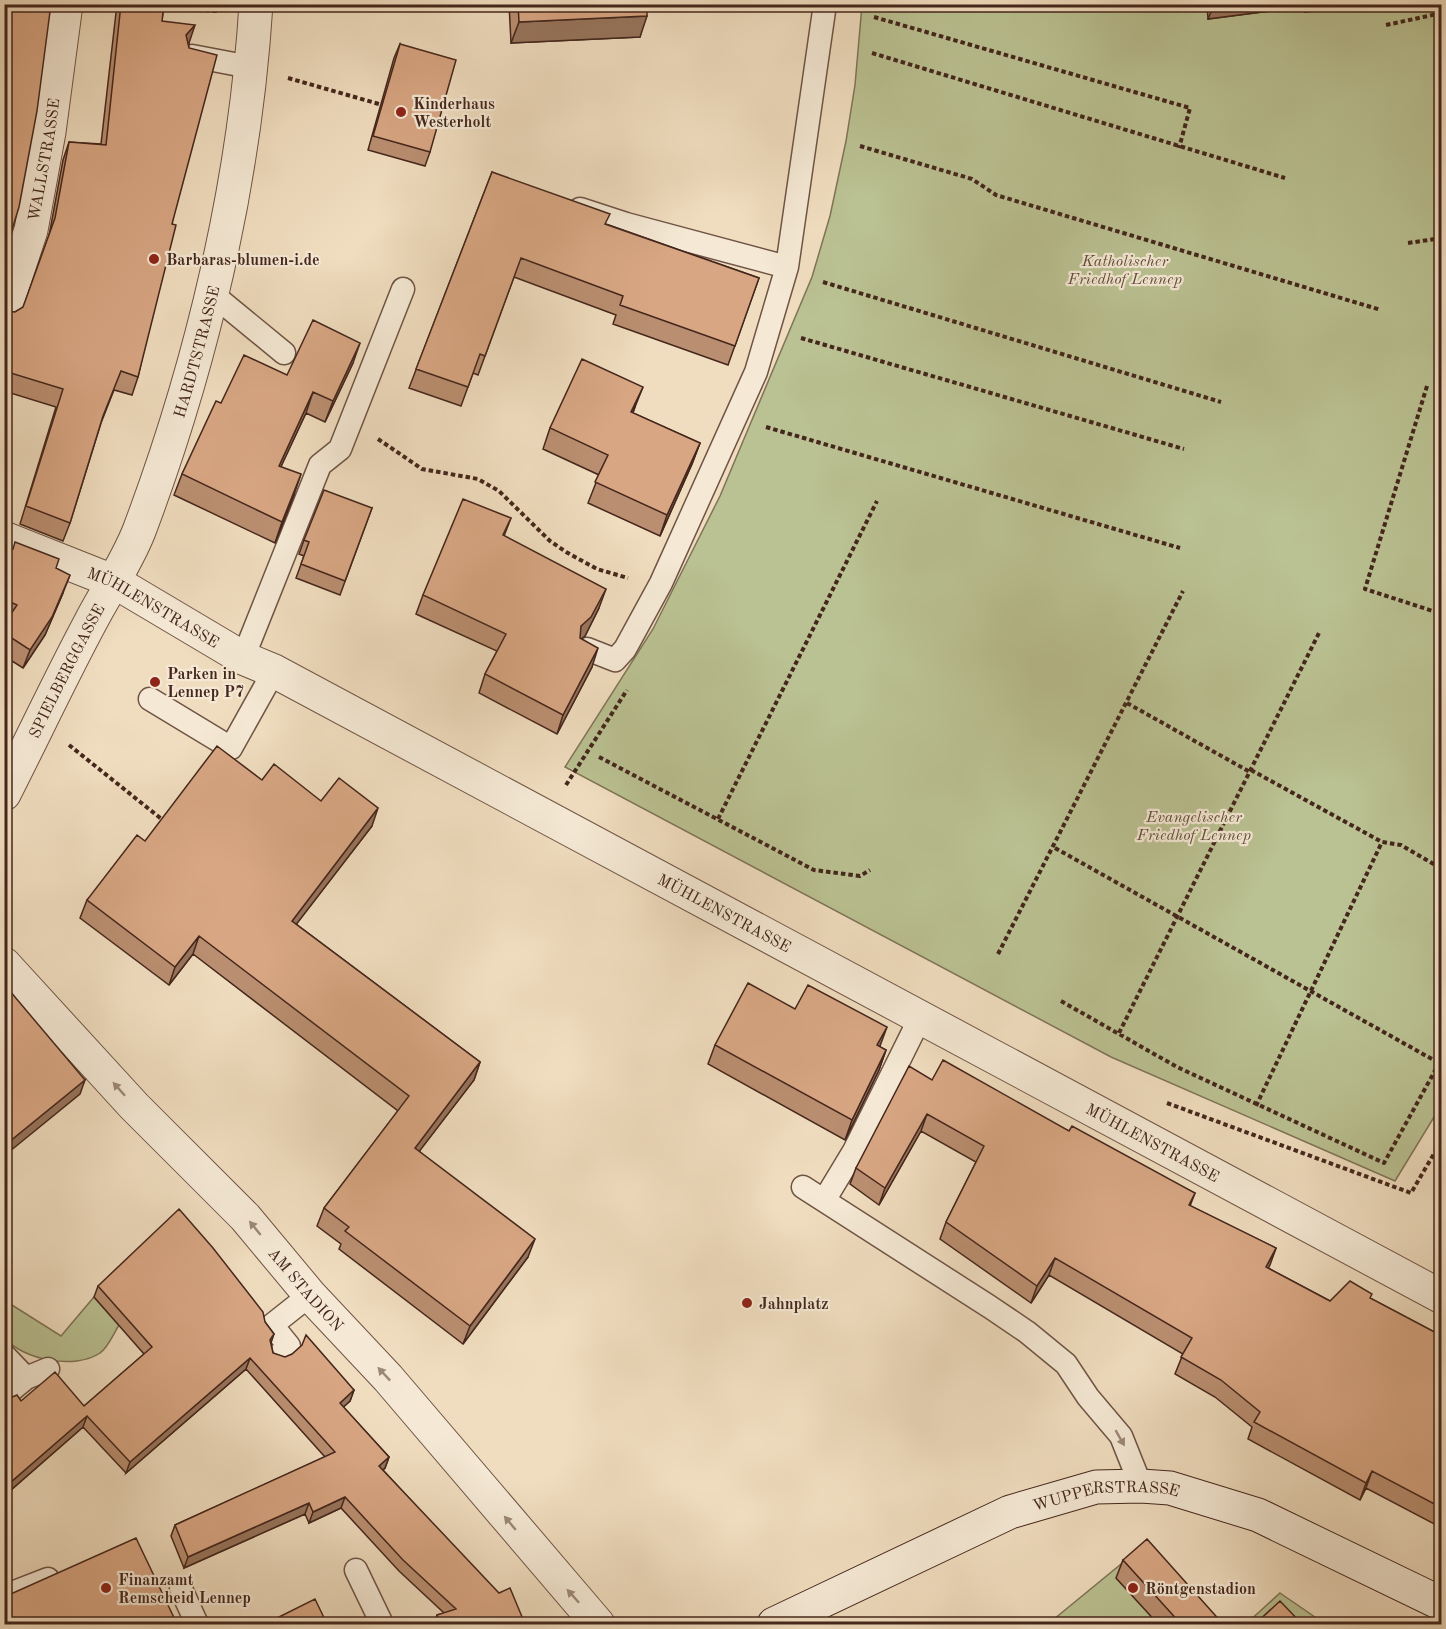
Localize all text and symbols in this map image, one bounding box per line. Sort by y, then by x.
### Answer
street label: WALLSTRASSE [27,97,63,223]
place label: Kinderhaus Westerholt [413,97,495,131]
marker: Kinderhaus Westerholt [394,105,408,119]
marker: Barbaras-blumen-i.de [147,252,161,266]
place label: Barbaras-blumen-i.de [166,253,320,269]
park label: Katholischer Friedhof Lennep [1067,254,1182,288]
street label: HARDTSTRASSE [172,285,223,420]
street label: MÜHLENSTRASSE [85,566,221,652]
street label: SPIELBERGGASSE [27,602,109,741]
place label: Parken in Lennep P7 [167,667,244,701]
marker: Parken in Lennep P7 [148,675,162,689]
park label: Evangelischer Friedhof Lennep [1136,810,1251,844]
street label: MÜHLENSTRASSE [654,872,793,956]
one-way arrow [113,1082,126,1097]
street label: MÜHLENSTRASSE [1083,1102,1221,1186]
one-way arrow [249,1221,262,1236]
street label: AM STADION [264,1246,345,1335]
marker: Jahnplatz [740,1296,754,1310]
place label: Jahnplatz [759,1297,829,1313]
one-way arrow [378,1367,391,1382]
one-way arrow [1115,1430,1126,1446]
street label: WUPPERSTRASSE [1031,1480,1181,1515]
one-way arrow [504,1516,517,1531]
place label: Finanzamt Remscheid Lennep [118,1573,251,1607]
marker: Finanzamt Remscheid Lennep [99,1581,113,1595]
marker: Röntgenstadion [1126,1581,1140,1595]
place label: Röntgenstadion [1145,1582,1256,1598]
one-way arrow [567,1589,580,1604]

